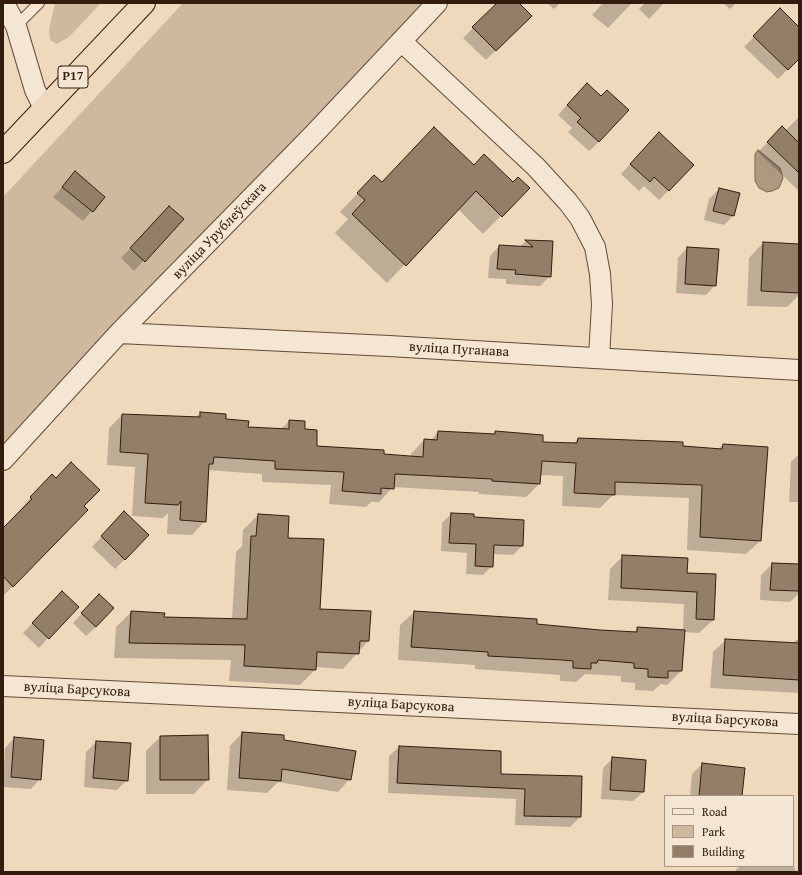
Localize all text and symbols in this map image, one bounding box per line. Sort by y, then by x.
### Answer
road number: Р17 [58,66,88,88]
street label: вуліца Урублеўскага [170,179,270,283]
street label: вуліца Пуганава [408,339,510,361]
street label: вуліца Барсукова [23,679,131,701]
street label: вуліца Барсукова [347,694,455,716]
street label: вуліца Барсукова [671,709,779,731]
legend [664,795,794,867]
text: Road [702,803,727,820]
text: Park [702,823,725,840]
text: Building [702,843,745,860]

